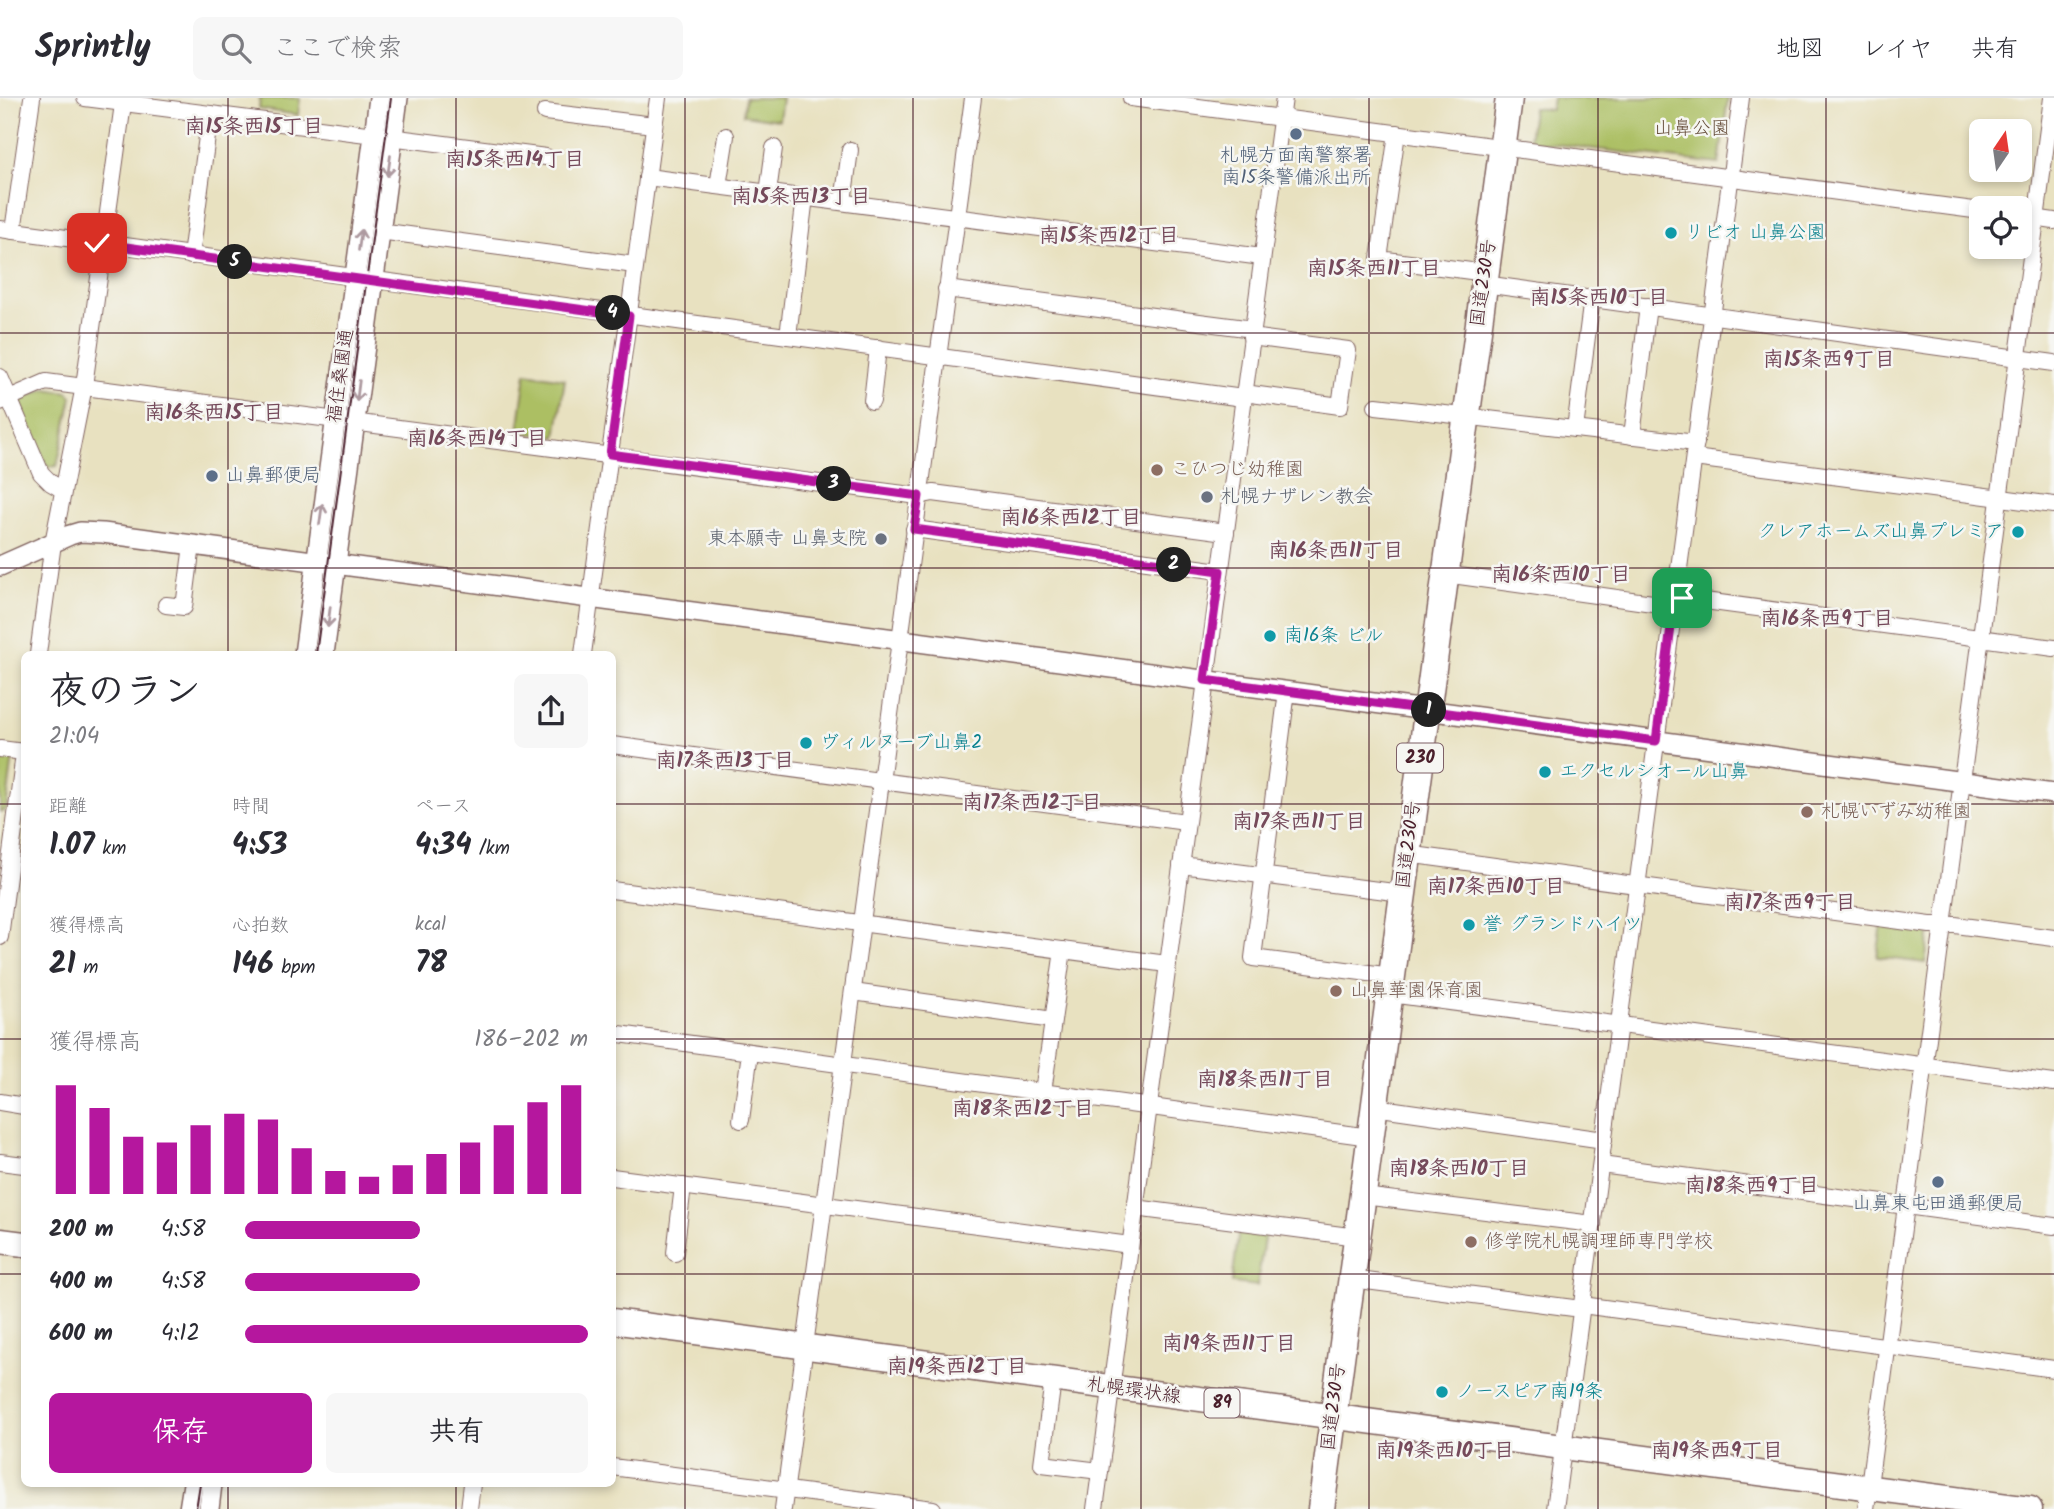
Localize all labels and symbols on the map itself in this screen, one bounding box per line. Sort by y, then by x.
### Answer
district label: 南15条西15丁目 [185,111,323,144]
park label: 山鼻公園 [1654,114,1730,144]
north arrow [1969,119,2032,182]
marker: 札幌方面南警察署 南15条警備派出所 [1288,126,1304,142]
place label: 札幌方面南警察署 南15条警備派出所 [1220,141,1372,193]
district label: 南15条西14丁目 [445,144,585,177]
one-way arrow [382,154,395,176]
district label: 南15条西13丁目 [731,181,871,214]
pin [67,213,127,273]
place label: リビオ 山鼻公園 [1685,218,1826,248]
district label: 南15条西12丁目 [1039,220,1179,253]
marker: リビオ 山鼻公園 [1663,225,1679,241]
one-way arrow [354,229,367,252]
street label: 国道230号 [1463,237,1505,329]
pin: 5 [218,244,252,280]
district label: 南15条西11丁目 [1307,253,1441,286]
district label: 南15条西10丁目 [1529,282,1669,315]
pin: 4 [596,296,630,330]
street label: 福住桑園通 [320,327,362,425]
district label: 南15条西9丁目 [1763,344,1895,377]
one-way arrow [352,379,365,402]
district label: 南16条西15丁目 [144,397,284,430]
district label: 南16条西14丁目 [407,423,547,456]
place label: こひつじ幼稚園 [1171,455,1304,485]
place label: 山鼻郵便局 [226,461,321,491]
marker: こひつじ幼稚園 [1149,462,1165,478]
pin: 3 [816,466,852,502]
marker: 山鼻郵便局 [204,468,220,484]
place label: 札幌ナザレン教会 [1221,482,1373,512]
marker: 札幌ナザレン教会 [1199,489,1215,505]
district label: 南16条西12丁目 [1000,502,1142,535]
one-way arrow [315,503,328,526]
place label: クレアホームズ山鼻プレミア [1758,517,2004,547]
place label: 東本願寺 山鼻支院 [707,524,867,554]
marker: クレアホームズ山鼻プレミア [2010,524,2026,540]
marker: 東本願寺 山鼻支院 [873,531,889,547]
district label: 南16条西11丁目 [1268,535,1404,568]
pin: 2 [1156,547,1192,582]
district label: 南16条西10丁目 [1491,559,1631,592]
pin [1652,568,1712,628]
district label: 南16条西9丁目 [1760,603,1894,636]
one-way arrow [322,605,335,628]
place label: 南16条 ビル [1284,621,1384,651]
marker: 南16条 ビル [1262,628,1278,644]
pin: 1 [1412,692,1446,728]
place label: ヴィルヌーブ山鼻2 [820,728,982,758]
marker: ヴィルヌーブ山鼻2 [798,735,814,751]
road number: 230 [1397,744,1443,772]
district label: 南17条西13丁目 [655,745,795,778]
place label: エクセルシオール山鼻 [1559,757,1749,787]
marker: エクセルシオール山鼻 [1537,764,1553,780]
district label: 南17条西12丁目 [962,787,1102,820]
place label: 札幌いずみ幼稚園 [1821,797,1971,827]
street label: 国道230号 [1389,799,1429,891]
marker: 札幌いずみ幼稚園 [1799,804,1815,820]
district label: 南17条西11丁目 [1232,806,1366,839]
district label: 南17条西10丁目 [1427,871,1565,904]
district label: 南17条西9丁目 [1724,887,1856,920]
place label: 誉 グランドハイツ [1483,910,1643,940]
marker: 誉 グランドハイツ [1461,917,1477,933]
place label: 山鼻華園保育園 [1350,976,1483,1006]
marker: 山鼻華園保育園 [1328,983,1344,999]
district label: 南18条西11丁目 [1197,1064,1333,1097]
district label: 南18条西12丁目 [952,1093,1094,1126]
district label: 南18条西10丁目 [1389,1153,1529,1186]
district label: 南18条西9丁目 [1685,1170,1819,1203]
marker: 山鼻東屯田通郵便局 [1930,1174,1946,1190]
place label: 山鼻東屯田通郵便局 [1852,1189,2024,1219]
place label: 修学院札幌調理師専門学校 [1485,1227,1713,1257]
marker: 修学院札幌調理師専門学校 [1463,1234,1479,1250]
district label: 南19条西11丁目 [1162,1328,1296,1361]
district label: 南19条西12丁目 [887,1351,1027,1384]
street label: 国道230号 [1314,1361,1354,1453]
street label: 札幌環状線 [1085,1370,1183,1412]
place label: ノースピア南19条 [1456,1377,1603,1407]
marker: ノースピア南19条 [1434,1384,1450,1400]
road number: 89 [1204,1388,1240,1418]
district label: 南19条西10丁目 [1375,1435,1515,1468]
district label: 南19条西9丁目 [1651,1435,1783,1468]

